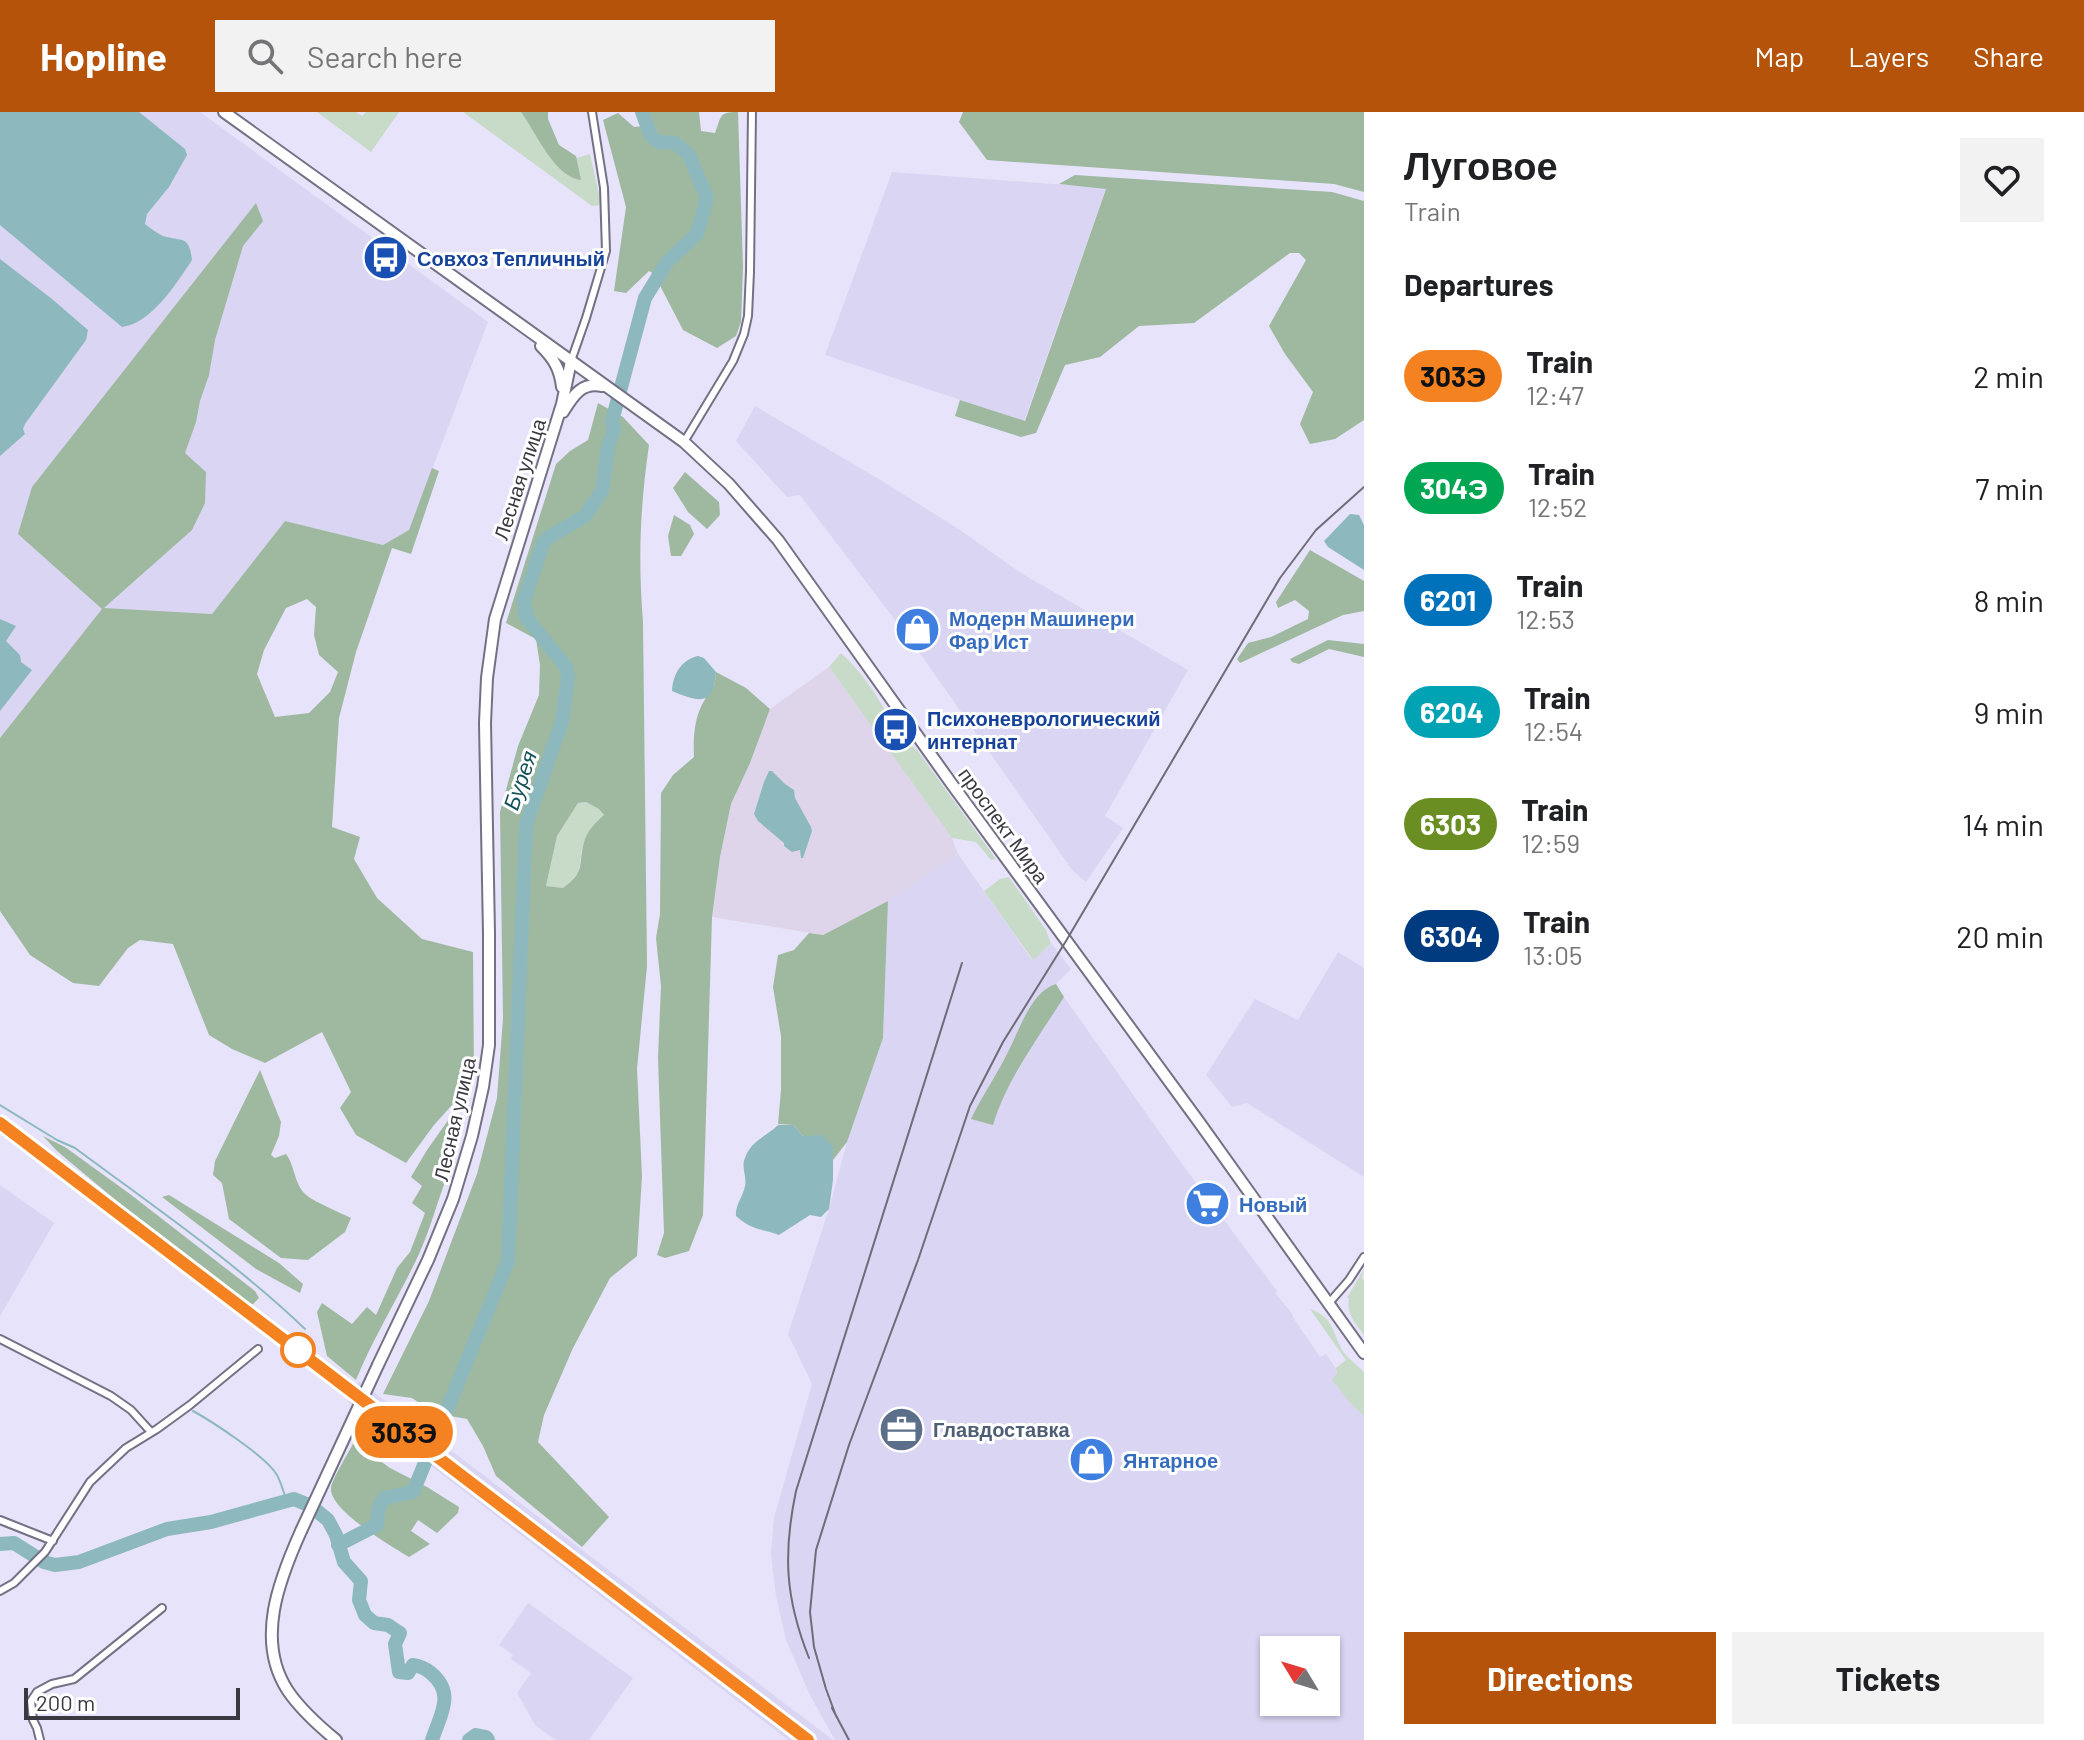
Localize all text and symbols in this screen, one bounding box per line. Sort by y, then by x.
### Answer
search box [215,20,775,92]
text: Hopline [40,33,167,79]
icon: search [243,34,287,78]
text: Search here [307,38,463,74]
text: Map [1754,39,1804,73]
text: Layers [1848,39,1929,73]
text: Share [1973,39,2044,73]
button: heart [1960,138,2044,222]
text: Луговое [1404,142,1558,188]
text: Train [1404,195,1461,226]
bus stop icon: Совхоз Тепличный [362,234,410,282]
place label: Совхоз Тепличный [417,246,605,270]
text: Departures [1404,266,1554,302]
text: Train [1526,343,1593,379]
text: 2 min [1973,358,2044,394]
text: 303Э [1420,359,1486,393]
text: 12:47 [1526,379,1584,410]
street label: Лесная улица [488,414,550,543]
text: Train [1528,455,1595,491]
text: 7 min [1975,470,2044,506]
text: 304Э [1420,471,1488,505]
text: 12:52 [1528,491,1587,522]
text: Train [1516,567,1583,603]
text: 8 min [1974,582,2044,618]
text: 6201 [1420,583,1476,617]
text: 12:53 [1516,603,1575,634]
shop icon: Модерн Машинери Фар Ист [894,605,942,653]
place label: Модерн Машинери Фар Ист [949,606,1134,653]
text: Train [1524,679,1591,715]
text: 9 min [1974,694,2044,730]
text: 6204 [1420,695,1484,729]
bus stop icon: Психоневрологический интернат [872,706,920,754]
place label: Психоневрологический интернат [927,706,1161,753]
text: 12:54 [1524,715,1583,746]
water label: Бурея [497,747,542,813]
street label: проспект Мира [954,762,1055,888]
text: Train [1521,791,1588,827]
text: 14 min [1962,806,2044,842]
text: 6303 [1420,807,1481,841]
text: 12:59 [1521,827,1580,858]
text: Train [1523,903,1590,939]
text: 20 min [1956,918,2044,954]
text: 6304 [1420,919,1483,953]
text: 13:05 [1523,939,1582,970]
street label: Лесная улица [428,1054,480,1183]
supermarket icon: Новый [1184,1180,1232,1228]
place label: Новый [1239,1192,1307,1216]
unlabelled marker [281,1333,315,1367]
office icon: Главдоставка [878,1405,926,1453]
line badge: 303Э [348,1406,460,1458]
text: 303Э [371,1415,437,1449]
place label: Главдоставка [933,1417,1070,1441]
shop icon: Янтарное [1068,1436,1116,1484]
place label: Янтарное [1123,1448,1218,1472]
button: Directions [1404,1632,1716,1724]
button: Tickets [1732,1632,2044,1724]
north arrow [1260,1636,1340,1716]
map controls [1260,1636,1340,1716]
scale bar [24,1684,240,1720]
text: 200 m [36,1689,95,1715]

